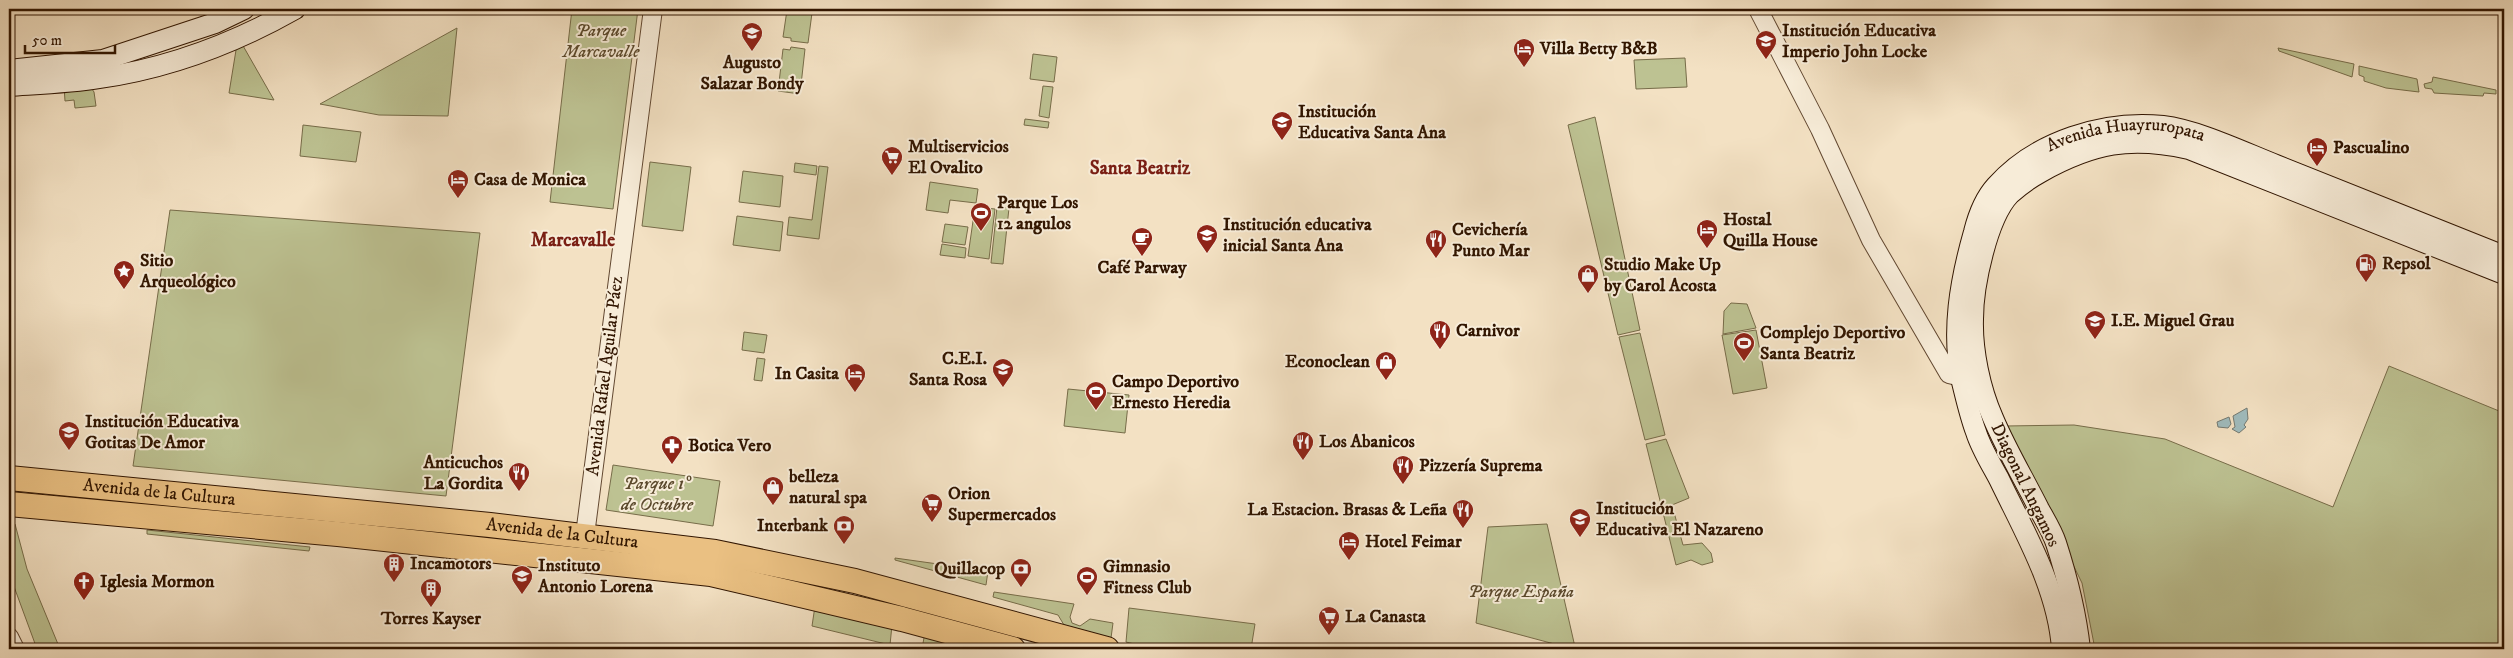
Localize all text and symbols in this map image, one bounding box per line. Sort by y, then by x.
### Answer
park label: Parque Marcavalle [561,20,640,63]
place label: Institución Educativa Imperio John Locke [1782,20,1936,63]
school or university icon: Augusto Salazar Bondy [740,21,764,52]
scale bar [25,22,115,54]
school or university icon: Institución Educativa Imperio John Locke [1754,29,1778,60]
text: 50 m [32,31,62,50]
hotel icon: Villa Betty B&B [1512,37,1536,68]
place label: Villa Betty B&B [1539,38,1658,60]
place label: Augusto Salazar Bondy [700,52,804,95]
place label: Institución Educativa Santa Ana [1298,101,1446,144]
school or university icon: Institución Educativa Santa Ana [1270,110,1294,141]
street label: Avenida Huayruropata [2043,114,2208,157]
place label: Multiservicios El Ovalito [908,136,1009,179]
hotel icon: Pascualino [2305,136,2329,167]
place label: Pascualino [2333,137,2410,159]
supermarket icon: Multiservicios El Ovalito [880,145,904,176]
district label: Santa Beatriz [1090,157,1191,180]
hotel icon: Casa de Monica [446,168,470,199]
place label: Casa de Monica [474,169,586,191]
place label: Parque Los 12 angulos [997,192,1078,235]
sports icon: Parque Los 12 angulos [969,201,993,232]
place label: Hostal Quilla House [1723,209,1818,252]
place label: Institución educativa inicial Santa Ana [1223,214,1372,257]
hotel icon: Hostal Quilla House [1695,218,1719,249]
place label: Cevichería Punto Mar [1452,219,1530,262]
school or university icon: Institución educativa inicial Santa Ana [1195,223,1219,254]
cafe icon: Café Parway [1130,226,1154,257]
restaurant icon: Cevichería Punto Mar [1424,228,1448,259]
district label: Marcavalle [531,229,615,252]
place label: Sitio Arqueológico [139,250,236,293]
fuel station icon: Repsol [2354,252,2378,283]
place label: Repsol [2382,253,2431,275]
place label: Studio Make Up by Carol Acosta [1603,254,1721,297]
place label: Café Parway [1097,257,1187,279]
place icon: Sitio Arqueológico [112,259,136,290]
shop icon: Studio Make Up by Carol Acosta [1576,263,1600,294]
street label: Avenida Rafael Aguilar Páez [582,275,628,477]
school or university icon: I.E. Miguel Grau [2083,309,2107,340]
place label: I.E. Miguel Grau [2111,310,2235,332]
restaurant icon: Carnivor [1428,319,1452,350]
place label: Carnivor [1456,320,1520,342]
place label: Complejo Deportivo Santa Beatriz [1760,322,1905,365]
sports icon: Complejo Deportivo Santa Beatriz [1732,331,1756,362]
place label: C.E.I. Santa Rosa [909,348,987,391]
shop icon: Econoclean [1374,350,1398,381]
place label: Econoclean [1285,351,1371,373]
school or university icon: C.E.I. Santa Rosa [991,357,1015,388]
hotel icon: In Casita [843,362,867,393]
place label: In Casita [775,363,839,385]
place label: Campo Deportivo Ernesto Heredia [1112,371,1239,414]
sports icon: Campo Deportivo Ernesto Heredia [1084,380,1108,411]
place label: Institución Educativa Gotitas De Amor [85,411,239,454]
street label: Diagonal Angamos [1986,419,2064,551]
school or university icon: Institución Educativa Gotitas De Amor [57,420,81,451]
restaurant icon: Los Abanicos [1291,430,1315,461]
place label: Los Abanicos [1319,431,1415,453]
pharmacy icon: Botica Vero [660,434,684,465]
place label: Botica Vero [688,435,771,457]
place label: Anticuchos La Gordita [422,452,503,495]
restaurant icon: Pizzería Suprema [1391,454,1415,485]
place label: Pizzería Suprema [1419,455,1543,477]
restaurant icon: Anticuchos La Gordita [507,461,531,492]
place label: belleza natural spa [788,466,867,509]
park label: Parque 1º de Octubre [620,473,694,516]
street label: Avenida de la Cultura [82,474,237,511]
shop icon: belleza natural spa [761,475,785,506]
place label: Orion Supermercados [948,483,1056,526]
supermarket icon: Orion Supermercados [920,492,944,523]
restaurant icon: La Estacion. Brasas & Leña [1451,498,1475,529]
place label: Institución Educativa El Nazareno [1596,498,1764,541]
place label: La Estacion. Brasas & Leña [1247,499,1447,521]
school or university icon: Institución Educativa El Nazareno [1568,507,1592,538]
street label: Avenida de la Cultura [485,514,640,554]
bank icon: Interbank [832,514,856,545]
place label: Interbank [757,515,829,537]
hotel icon: Hotel Feimar [1337,530,1361,561]
place label: Hotel Feimar [1365,531,1462,553]
building icon: Incamotors [382,552,406,583]
place label: Incamotors [410,553,492,575]
place label: Instituto Antonio Lorena [537,555,653,598]
place label: Gimnasio Fitness Club [1103,556,1192,599]
bank icon: Quillacop [1009,557,1033,588]
place label: Quillacop [934,558,1005,580]
school or university icon: Instituto Antonio Lorena [510,564,534,595]
sports icon: Gimnasio Fitness Club [1075,565,1099,596]
church icon: Iglesia Mormon [72,570,96,601]
place label: Iglesia Mormon [100,571,215,593]
building icon: Torres Kayser [419,577,443,608]
park label: Parque España [1468,581,1574,603]
supermarket icon: La Canasta [1317,605,1341,636]
place label: La Canasta [1345,606,1426,628]
place label: Torres Kayser [380,608,481,630]

